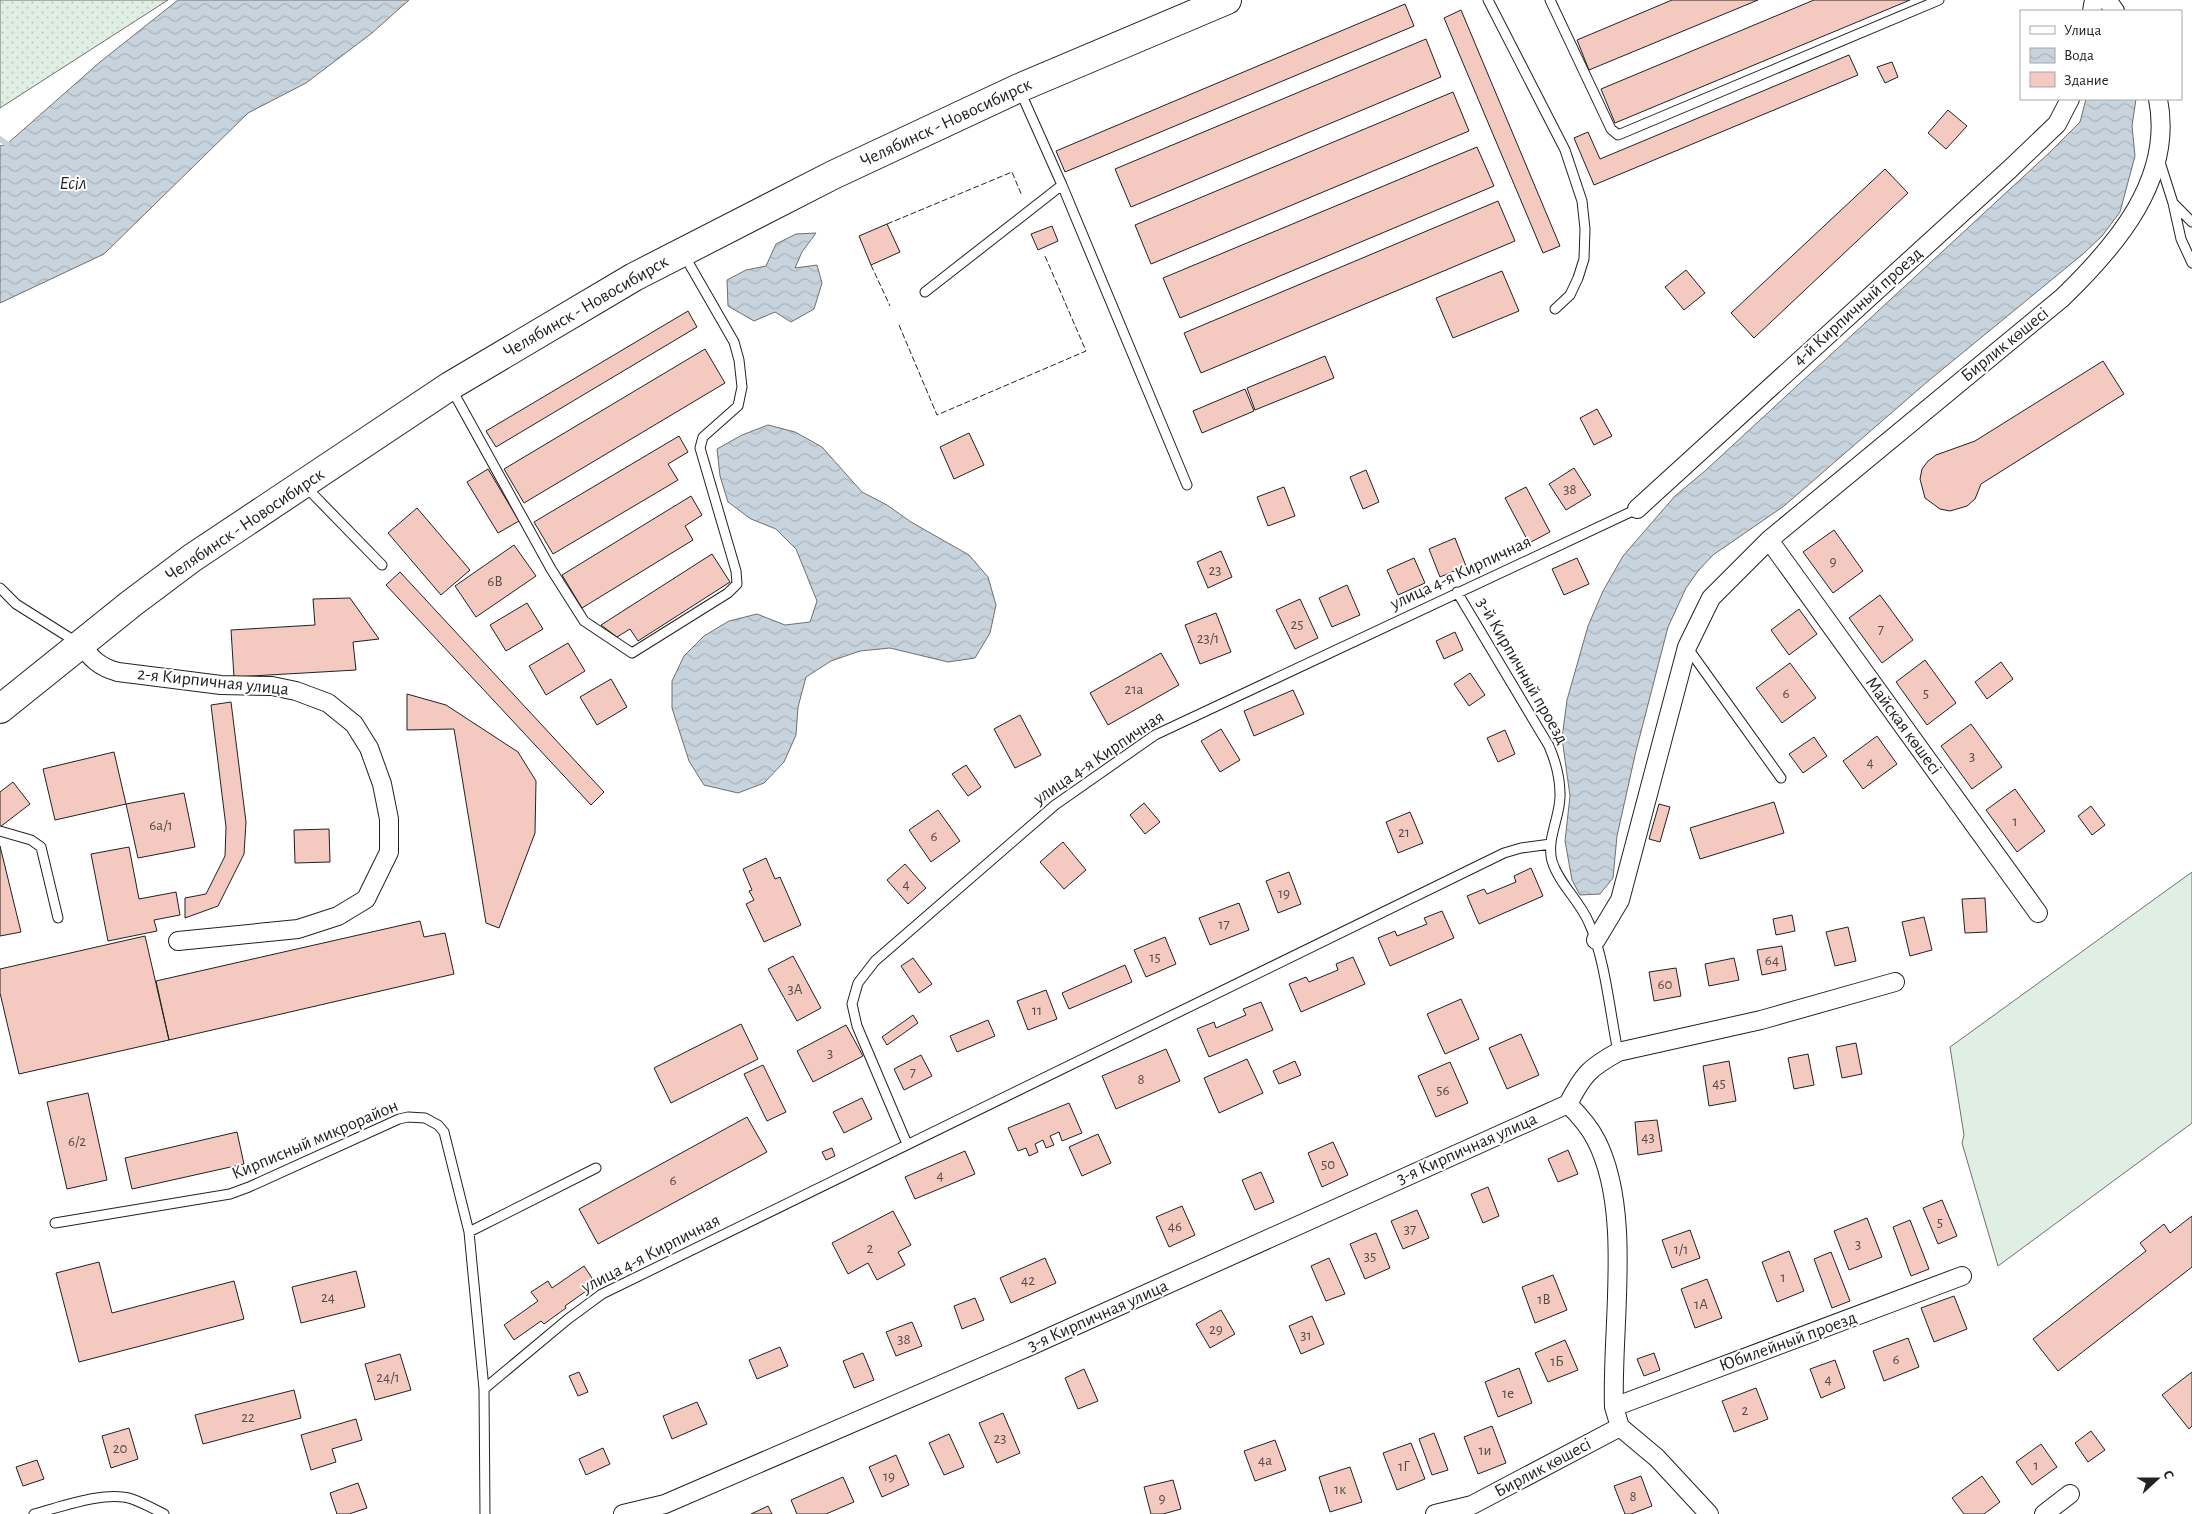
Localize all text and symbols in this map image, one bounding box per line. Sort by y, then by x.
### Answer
legend [2020,10,2182,100]
text: Улица [2064,23,2101,38]
text: Вода [2064,48,2094,63]
text: Здание [2064,73,2109,88]
street label: Челябинск - Новосибирск [857,74,1035,171]
water label: Есіл [59,174,87,193]
street label: 4-й Кирпичный проезд [1790,244,1926,370]
street label: Челябинск - Новосибирск [500,251,672,362]
street label: Бирлик көшесі [1958,304,2052,386]
street label: Челябинск - Новосибирск [162,464,328,585]
house number: 38 [1563,482,1577,497]
street label: улица 4-я Кирпичная [1387,533,1534,614]
house number: 9 [1829,554,1837,569]
house number: 23 [1208,563,1222,578]
house number: 6В [487,574,503,589]
street label: 3-й Кирпичный проезд [1473,595,1571,747]
house number: 25 [1290,617,1304,632]
house number: 7 [1878,622,1884,637]
house number: 23/1 [1197,631,1219,646]
street label: 2-я Кирпичная улица [136,665,290,699]
street label: Майская көшесі [1862,674,1944,778]
house number: 21а [1125,682,1144,697]
house number: 6 [1782,686,1790,701]
house number: 5 [1923,686,1929,701]
street label: улица 4-я Кирпичная [1030,708,1167,809]
house number: 3 [1969,749,1975,764]
house number: 4 [1866,755,1874,770]
house number: 1 [2012,814,2018,829]
house number: 6а/1 [149,818,173,833]
house number: 21 [1398,825,1410,840]
house number: 6 [930,829,938,844]
house number: 4 [902,877,910,892]
house number: 19 [1278,886,1290,901]
house number: 17 [1218,917,1230,932]
house number: 15 [1149,950,1161,965]
house number: 64 [1765,953,1779,968]
house number: 60 [1658,977,1673,992]
house number: 3А [787,982,803,997]
house number: 11 [1032,1003,1042,1018]
house number: 3 [827,1046,833,1061]
house number: 7 [910,1065,916,1080]
house number: 8 [1137,1072,1145,1087]
house number: 45 [1712,1076,1726,1091]
house number: 56 [1436,1083,1450,1098]
street label: Кирписный микрорайон [229,1097,401,1183]
street label: 3-я Кирпичная улица [1394,1110,1540,1188]
house number: 43 [1641,1130,1655,1145]
house number: 6/2 [68,1134,86,1149]
house number: 50 [1321,1157,1335,1172]
house number: 4 [936,1168,944,1183]
house number: 6 [669,1173,677,1188]
street label: улица 4-я Кирпичная [578,1211,723,1297]
house number: 5 [1937,1215,1943,1230]
house number: 46 [1168,1219,1182,1234]
house number: 37 [1404,1222,1416,1237]
house number: 3 [1855,1237,1861,1252]
house number: 2 [867,1241,874,1256]
house number: 1/1 [1674,1242,1688,1257]
house number: 35 [1364,1249,1376,1264]
house number: 1 [1780,1270,1786,1285]
house number: 42 [1021,1273,1035,1288]
street label: 3-я Кирпичная улица [1025,1277,1171,1355]
house number: 24 [321,1290,335,1305]
house number: 1В [1537,1292,1551,1307]
house number: 1А [1694,1297,1708,1312]
street label: Юбилейный проезд [1717,1308,1859,1375]
house number: 29 [1209,1322,1223,1337]
house number: 31 [1300,1328,1312,1343]
house number: 38 [897,1332,911,1347]
house number: 6 [1892,1352,1900,1367]
house number: 1Б [1550,1354,1564,1369]
house number: 24/1 [376,1370,400,1385]
house number: 4 [1824,1372,1832,1387]
house number: 1е [1502,1386,1514,1401]
house number: 2 [1742,1403,1749,1418]
house number: 22 [241,1410,255,1425]
house number: 23 [993,1431,1007,1446]
street label: Бирлик көшесі [1492,1435,1594,1501]
house number: 20 [113,1441,127,1456]
house number: 1и [1478,1443,1492,1458]
house number: 4а [1258,1453,1272,1468]
north arrow [2132,1454,2182,1504]
house number: 1 [2033,1458,2039,1473]
house number: 1Г [1398,1459,1410,1474]
house number: 19 [883,1469,895,1484]
text: С [2160,1469,2176,1481]
house number: 1к [1334,1482,1346,1497]
house number: 8 [1629,1489,1637,1504]
house number: 9 [1158,1491,1166,1506]

